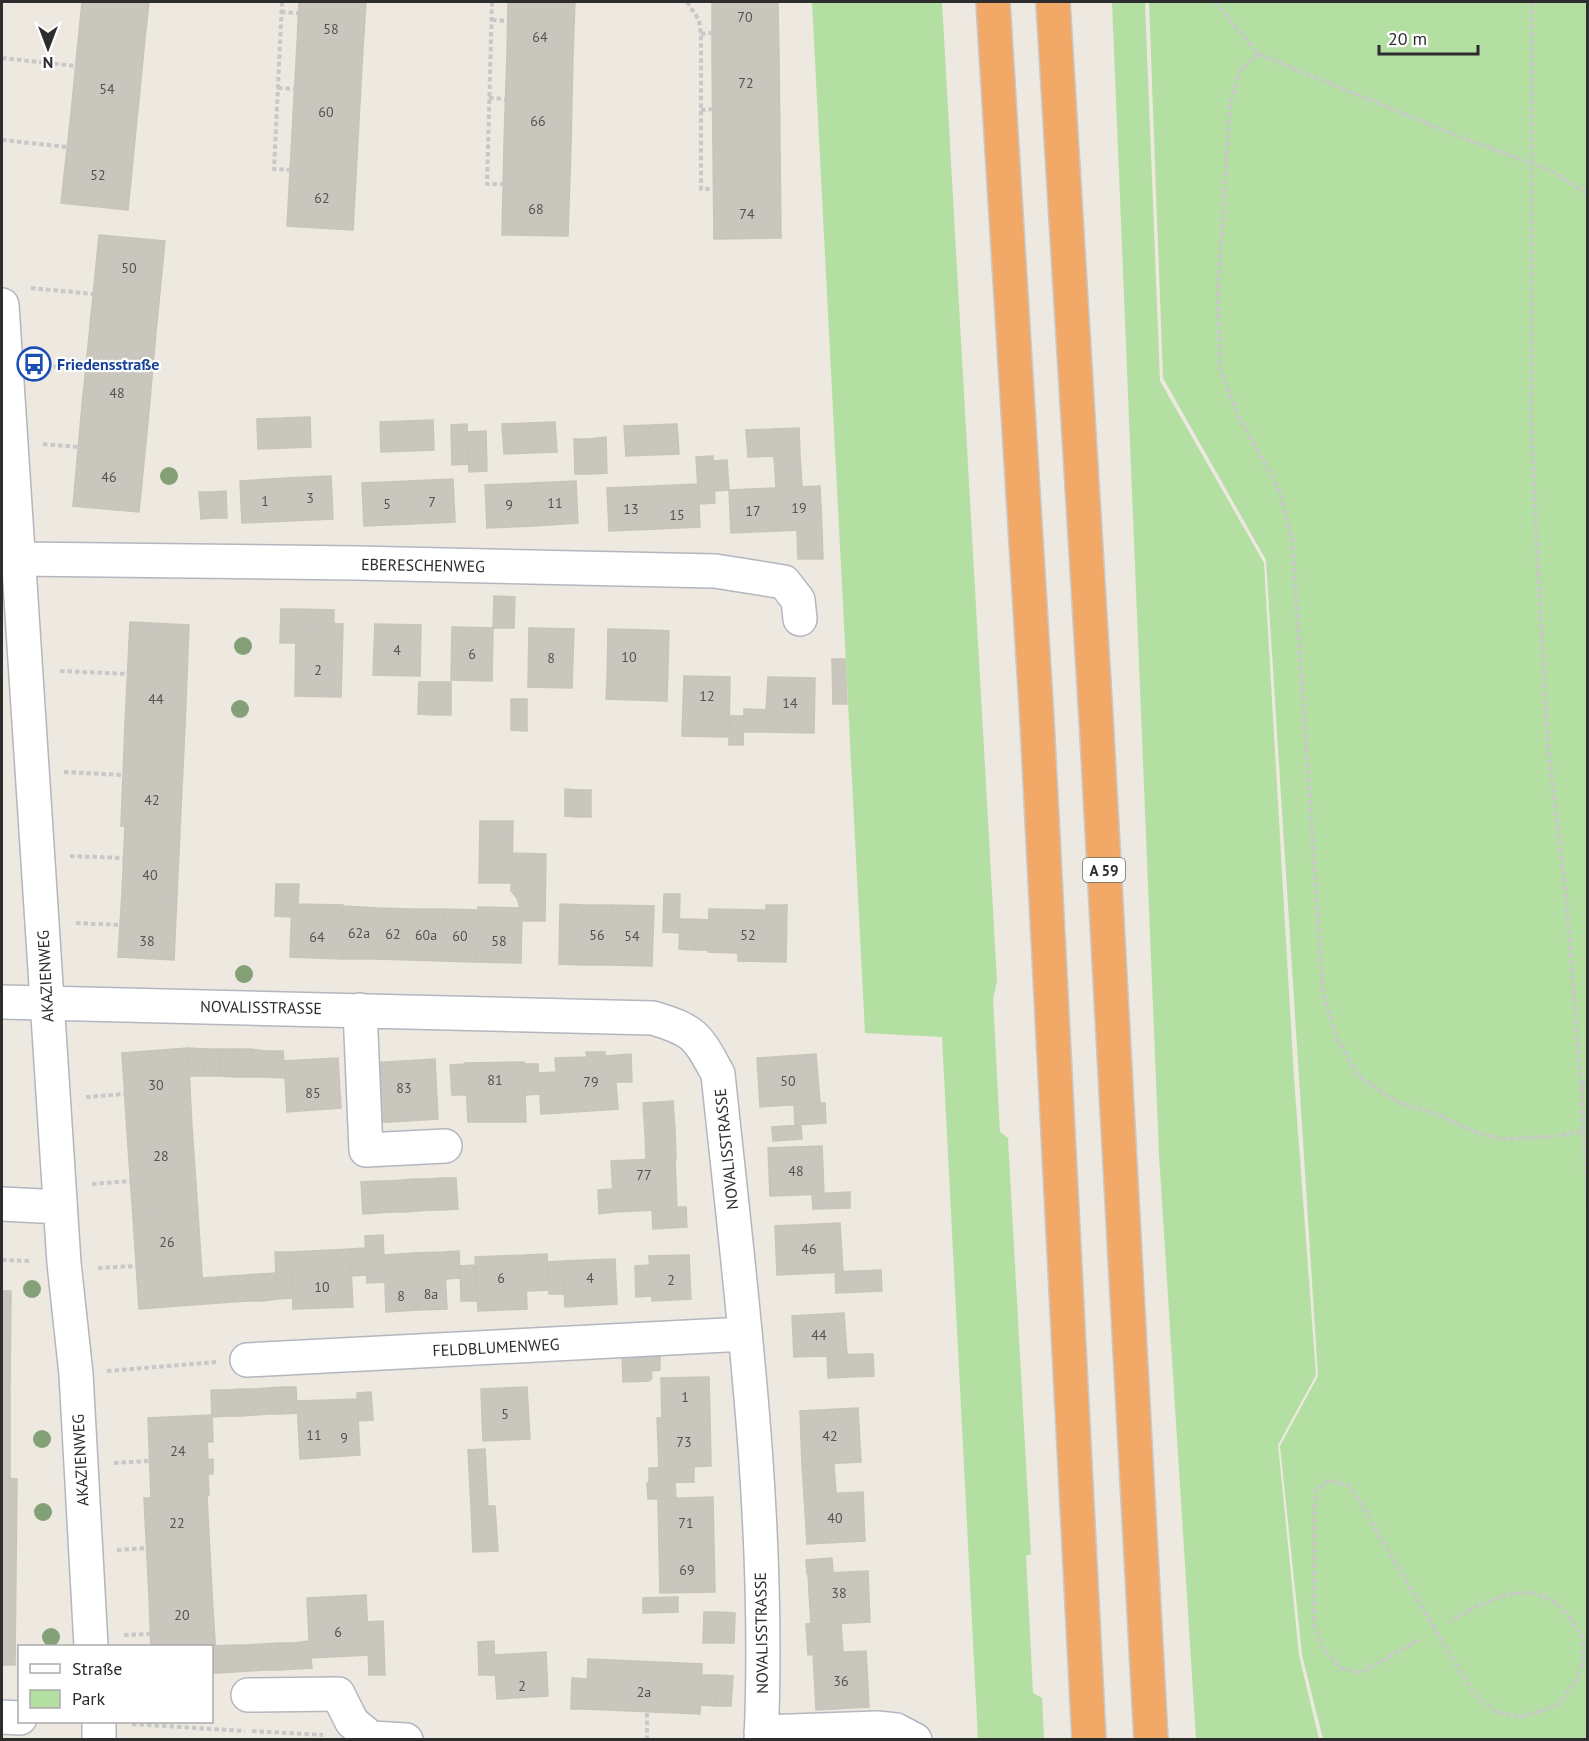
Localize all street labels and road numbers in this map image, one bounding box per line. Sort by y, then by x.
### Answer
street label: EBERESCHENWEG [361,554,485,576]
road number: A 59 [1083,858,1125,882]
street label: AKAZIENWEG [33,929,57,1023]
street label: NOVALISSTRASSE [200,996,322,1018]
street label: NOVALISSTRASSE [710,1087,742,1211]
street label: FELDBLUMENWEG [432,1334,560,1360]
street label: AKAZIENWEG [68,1413,92,1507]
street label: NOVALISSTRASSE [750,1572,772,1694]

